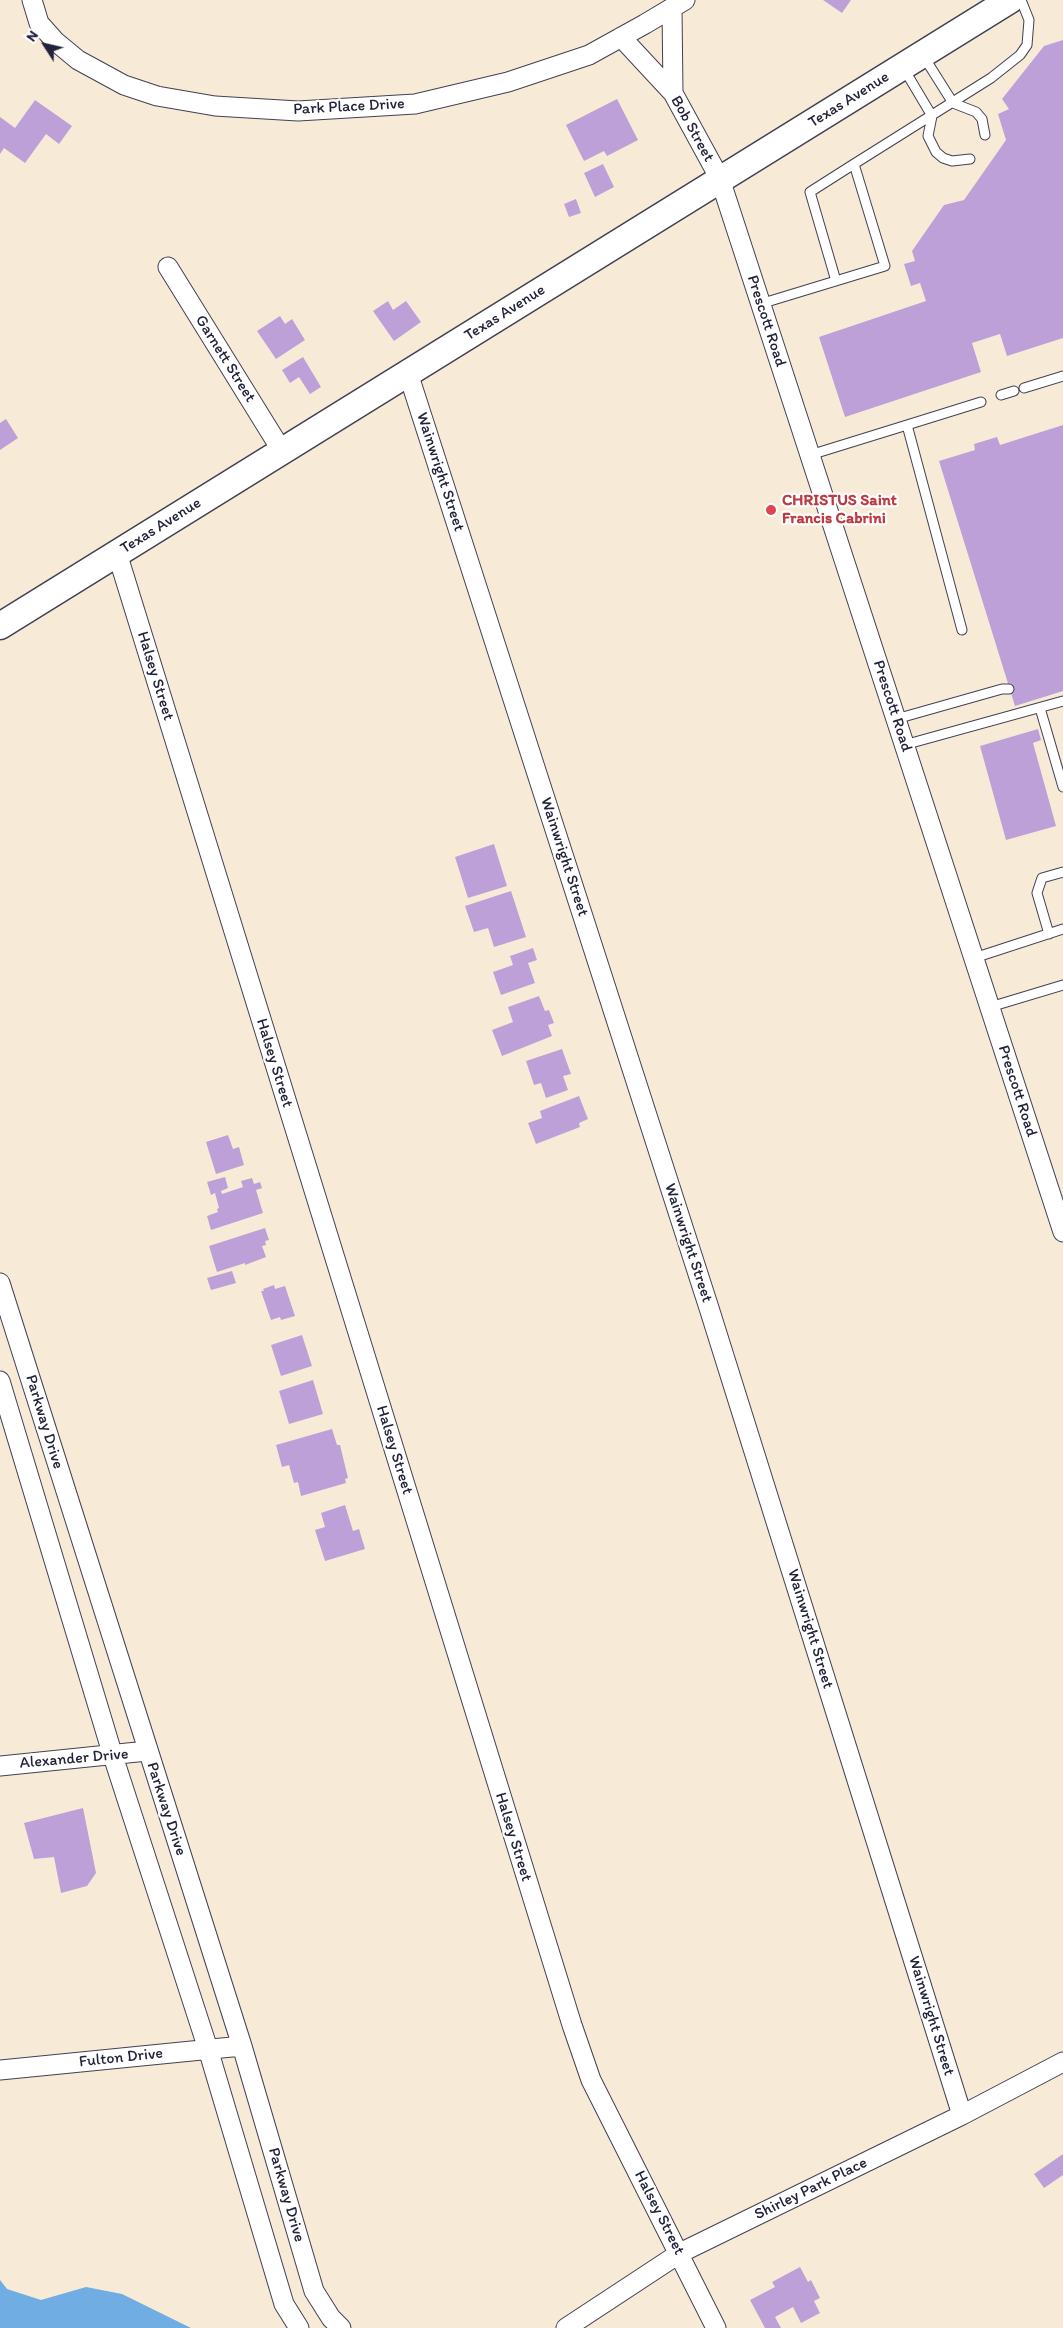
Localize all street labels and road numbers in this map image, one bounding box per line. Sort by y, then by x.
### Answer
street label: Texas Avenue [805,68,893,132]
street label: Bob Street [666,93,718,165]
street label: Park Place Drive [293,94,405,120]
street label: Prescott Road [742,273,790,369]
street label: Texas Avenue [461,281,549,345]
street label: Garnett Street [191,312,259,406]
street label: Wainwright Street [412,410,468,534]
street label: Texas Avenue [117,494,205,558]
street label: Halsey Street [132,629,178,723]
street label: Prescott Road [868,658,916,754]
street label: Wainwright Street [536,795,592,919]
street label: Halsey Street [251,1016,297,1110]
street label: Prescott Road [993,1043,1041,1139]
street label: Wainwright Street [660,1181,716,1305]
street label: Parkway Drive [21,1373,67,1471]
street label: Halsey Street [371,1403,417,1497]
street label: Wainwright Street [783,1567,837,1691]
street label: Alexander Drive [19,1745,129,1773]
street label: Parkway Drive [142,1760,190,1858]
street label: Halsey Street [490,1790,536,1884]
street label: Wainwright Street [904,1954,958,2078]
street label: Fulton Drive [78,2044,164,2072]
street label: Parkway Drive [263,2146,309,2244]
street label: Shirley Park Place [752,2153,870,2225]
street label: Halsey Street [630,2168,688,2258]

